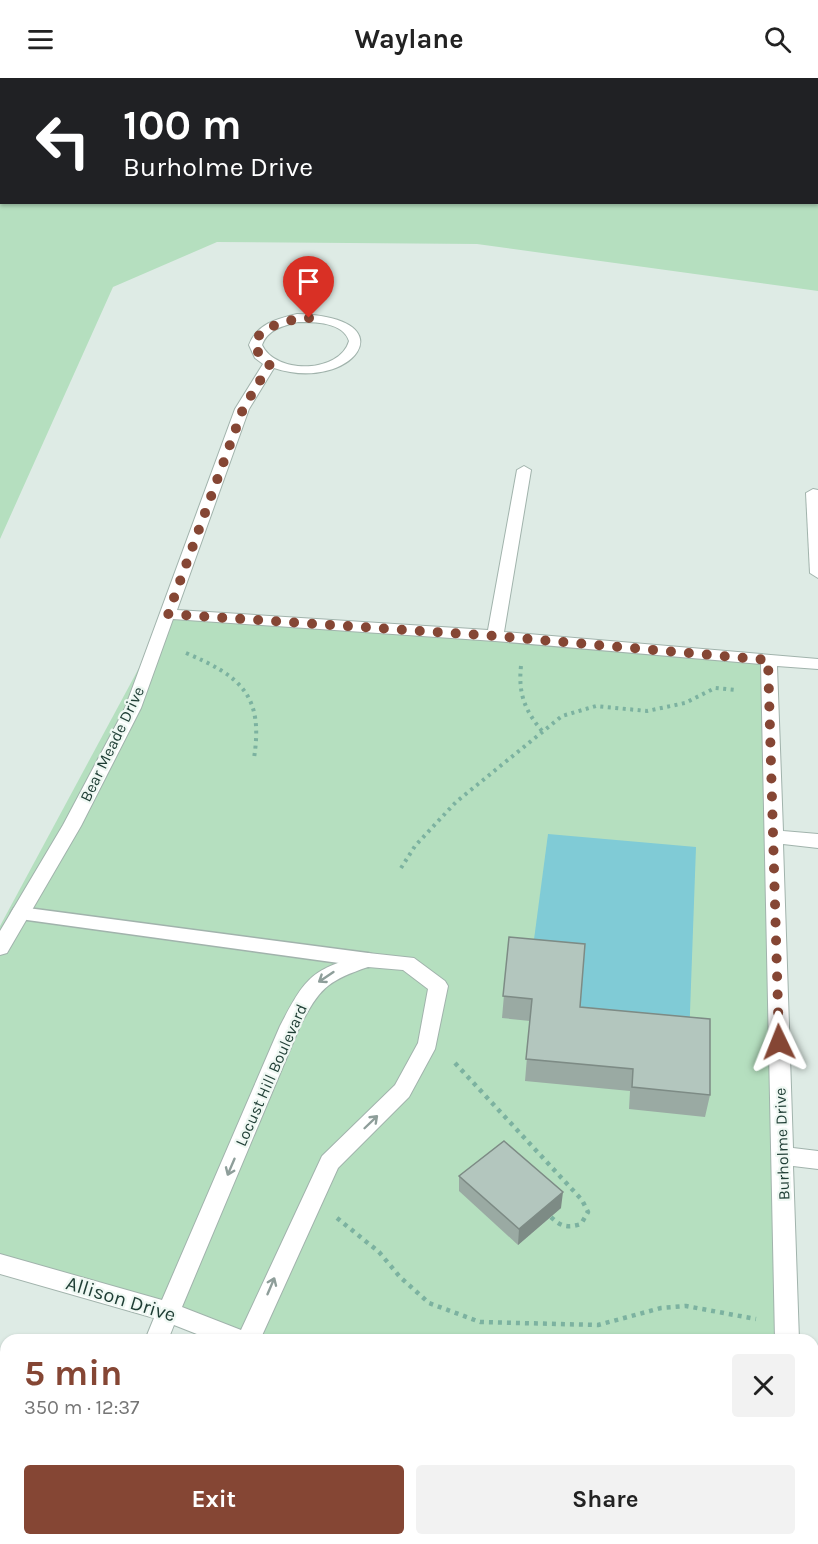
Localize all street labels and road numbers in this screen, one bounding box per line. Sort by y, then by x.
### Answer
street label: Bear Meade Drive [76,683,148,805]
street label: Locust Hill Boulevard [231,1001,311,1149]
street label: Burholme Drive [771,1087,793,1201]
street label: Allison Drive [63,1271,179,1327]

